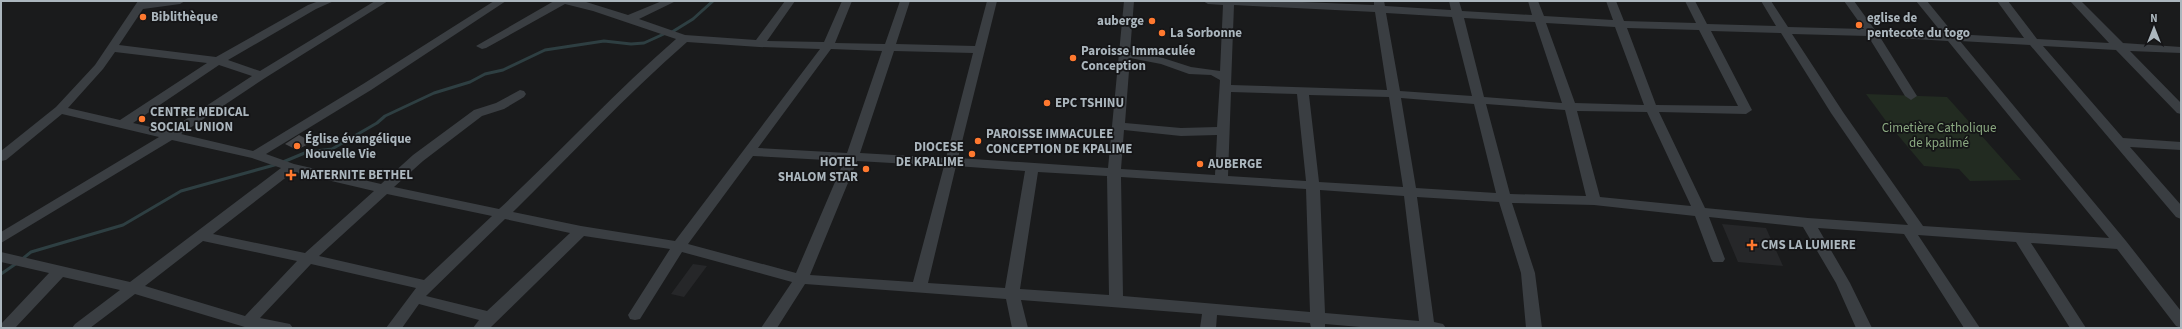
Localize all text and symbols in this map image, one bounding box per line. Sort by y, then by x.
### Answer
place label: Biblithèque [151,8,218,26]
north arrow [2134,8,2174,48]
place label: eglise de pentecote du togo [1867,9,1970,42]
text: N [2150,11,2158,26]
marker: Biblithèque [138,12,148,22]
place label: auberge [1097,12,1144,30]
marker: auberge [1147,16,1157,26]
marker: eglise de pentecote du togo [1854,20,1864,30]
place label: La Sorbonne [1170,24,1242,42]
marker: La Sorbonne [1157,28,1167,38]
place label: Paroisse Immaculée Conception [1081,42,1196,75]
marker: Paroisse Immaculée Conception [1068,53,1078,63]
place label: EPC TSHINU [1055,94,1124,112]
marker: EPC TSHINU [1042,98,1052,108]
place label: CENTRE MEDICAL SOCIAL UNION [150,103,249,136]
marker: CENTRE MEDICAL SOCIAL UNION [137,114,147,124]
park label: Cimetière Catholique de kpalimé [1882,119,1996,152]
place label: PAROISSE IMMACULEE CONCEPTION DE KPALIME [986,125,1132,158]
place label: Église évangélique Nouvelle Vie [305,130,412,163]
marker: PAROISSE IMMACULEE CONCEPTION DE KPALIME [973,136,983,146]
place label: DIOCESE DE KPALIME [896,138,964,171]
marker: Église évangélique Nouvelle Vie [292,141,302,151]
marker: DIOCESE DE KPALIME [967,149,977,159]
place label: HOTEL SHALOM STAR [778,153,858,186]
place label: AUBERGE [1207,155,1262,173]
marker: AUBERGE [1195,159,1205,169]
marker: HOTEL SHALOM STAR [861,164,871,174]
place label: MATERNITE BETHEL [300,166,413,184]
marker: MATERNITE BETHEL [285,169,297,181]
place label: CMS LA LUMIERE [1761,236,1856,254]
marker: CMS LA LUMIERE [1746,239,1758,251]

